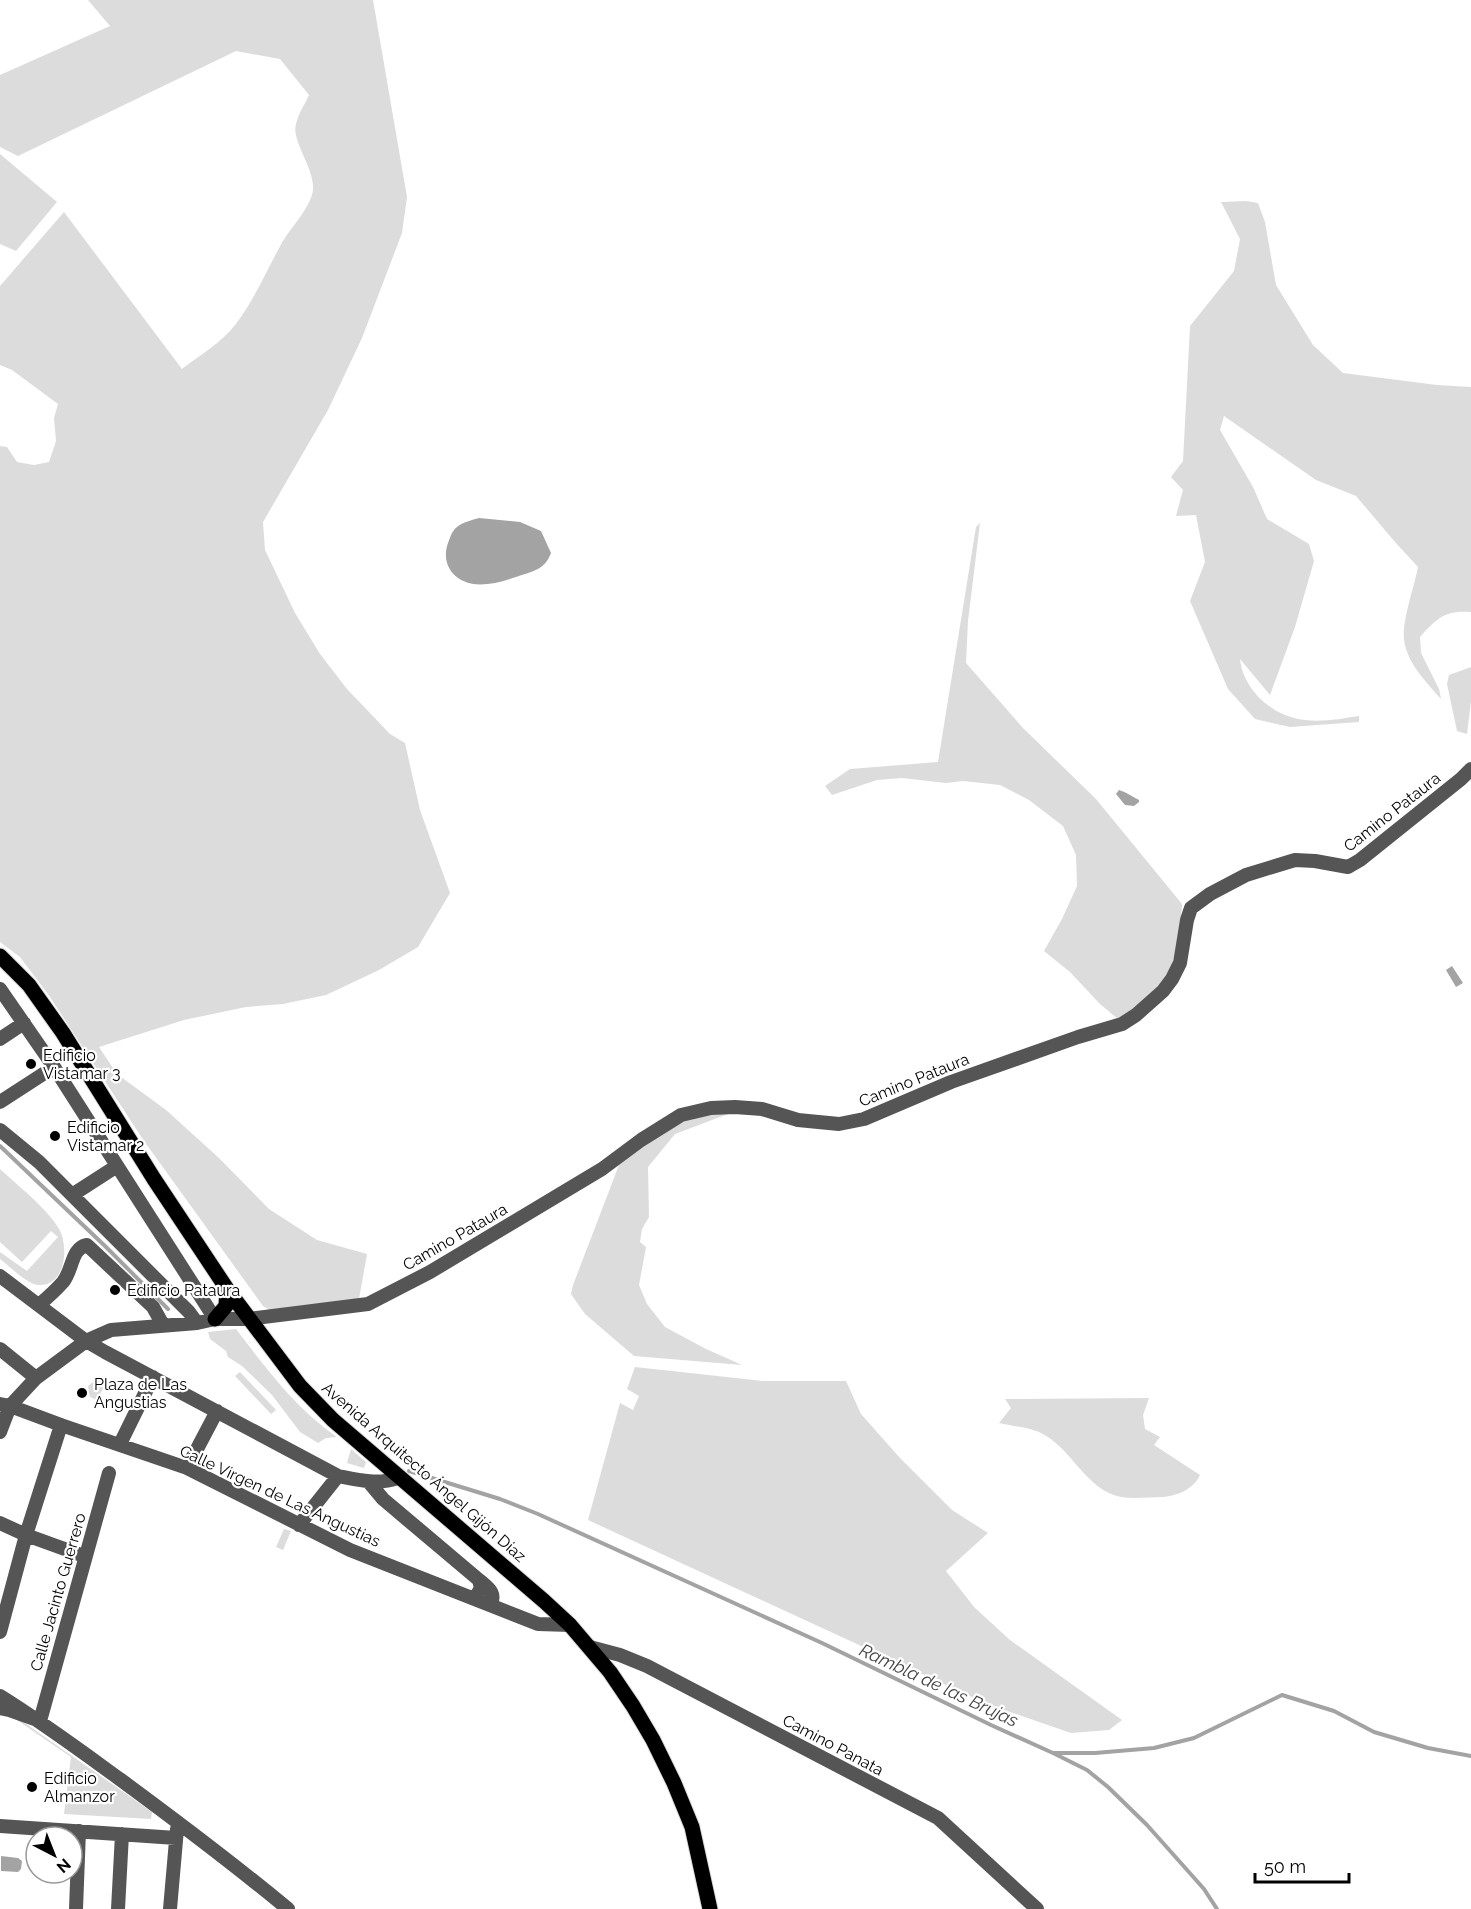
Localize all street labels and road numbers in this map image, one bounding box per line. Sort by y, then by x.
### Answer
street label: Camino Pataura [1340,768,1444,856]
street label: Camino Pataura [856,1049,972,1111]
street label: Camino Pataura [399,1199,511,1275]
street label: Avenida Arquitecto Ángel Gijón Díaz [318,1377,531,1566]
street label: Calle Virgen de Las Angustias [177,1441,384,1551]
street label: Calle Jacinto Guerrero [26,1511,90,1673]
street label: Camino Panata [779,1710,887,1780]

